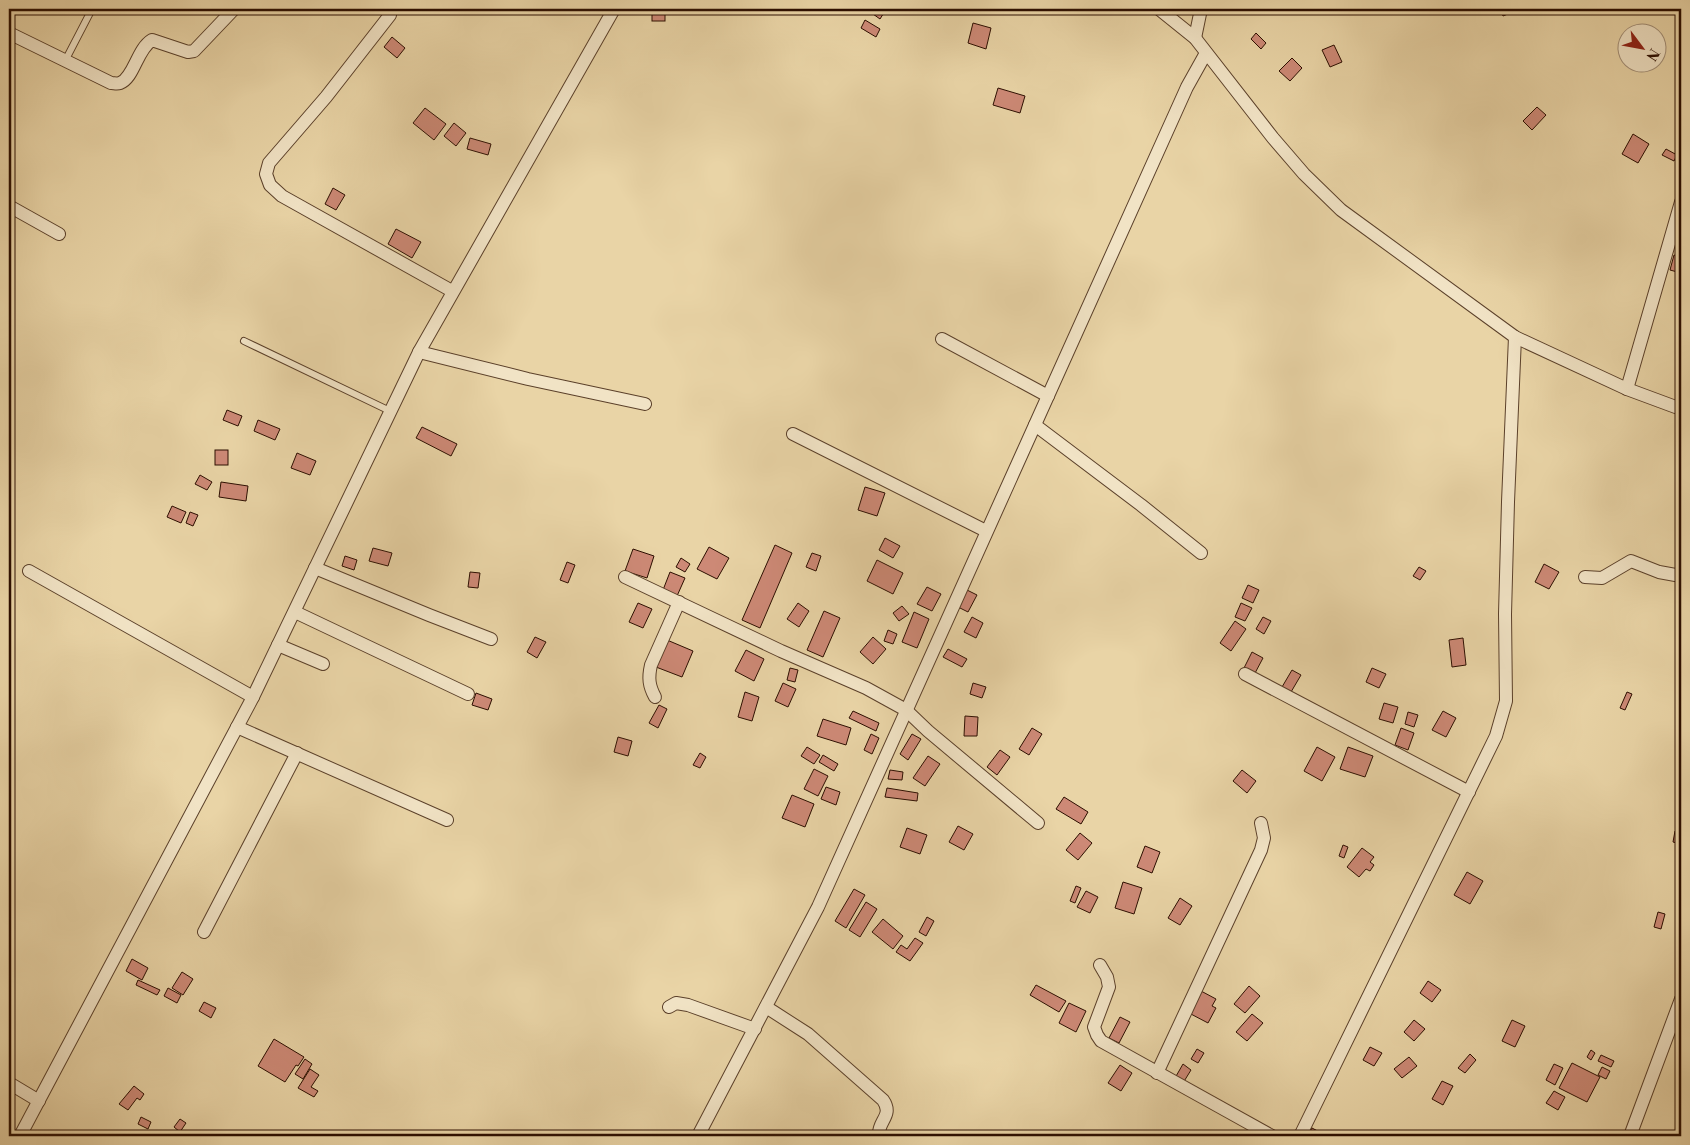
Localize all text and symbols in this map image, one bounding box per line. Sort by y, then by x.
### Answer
north arrow [1618,22,1668,72]
text: N [1642,45,1663,64]

